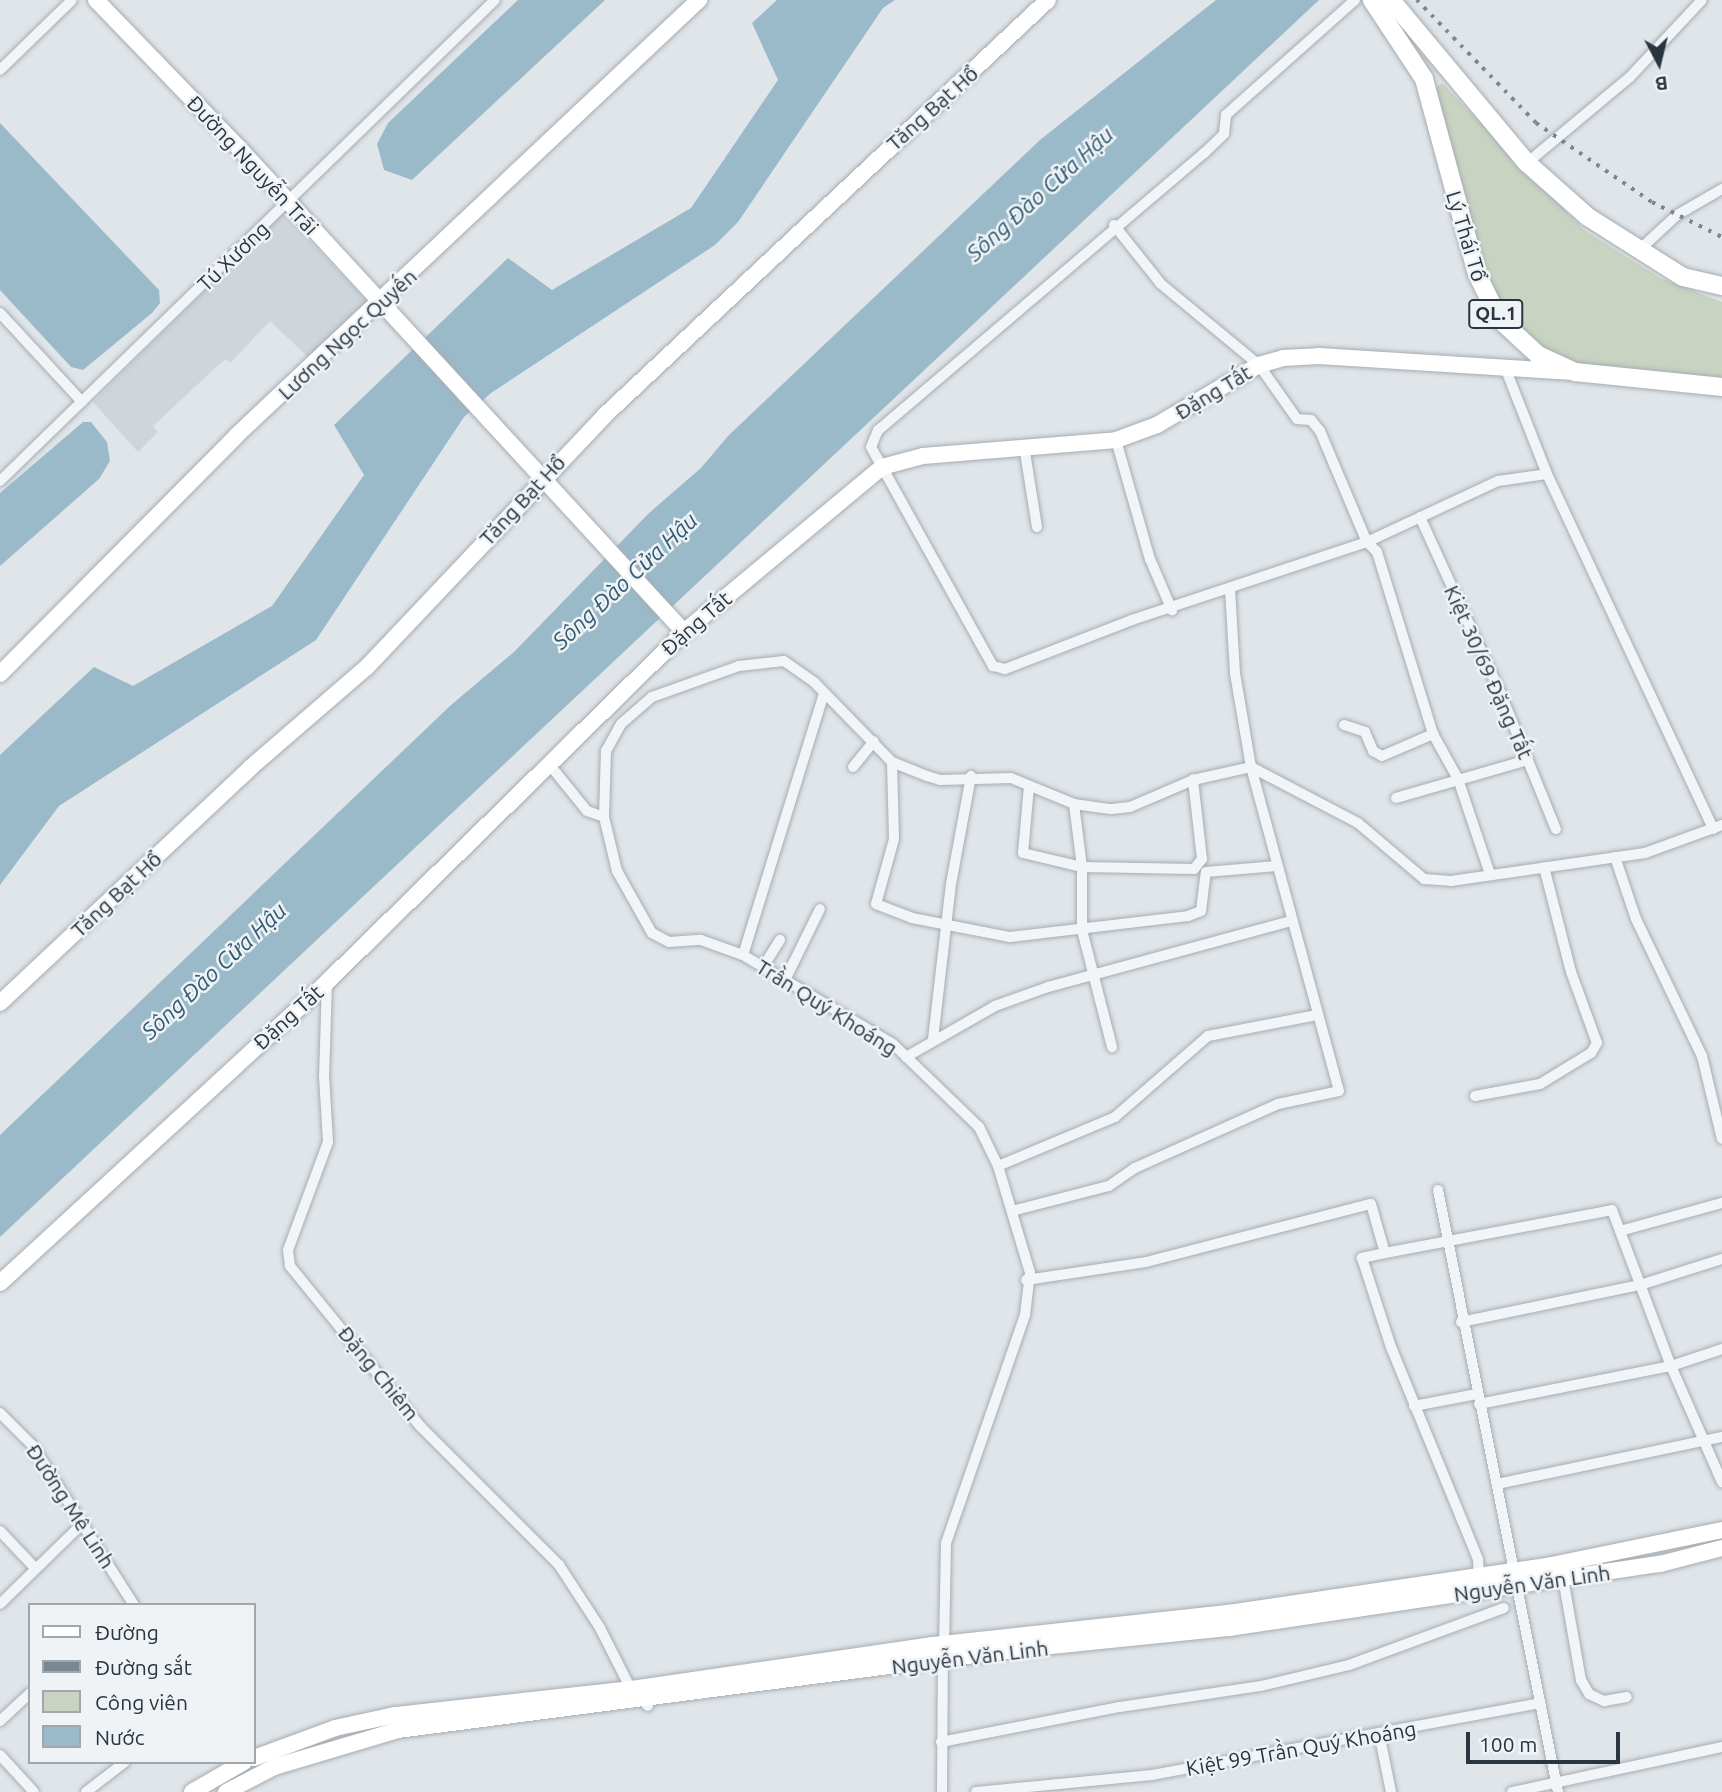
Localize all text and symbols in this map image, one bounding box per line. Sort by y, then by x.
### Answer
north arrow [1624,28,1694,98]
street label: Tăng Bạt Hổ [881,60,983,156]
text: B [1654,72,1669,96]
street label: Đường Nguyễn Trãi [182,90,324,240]
water label: Sông Đào Cửa Hậu [961,121,1119,267]
street label: Lý Thái Tổ [1441,188,1493,284]
street label: Tú Xương [192,216,274,296]
street label: Lương Ngọc Quyến [273,263,421,405]
road number: QL.1 [1468,298,1524,330]
street label: Đặng Tất [1170,359,1256,425]
street label: Tăng Bạt Hổ [474,450,570,550]
water label: Sông Đào Cửa Hậu [547,507,703,655]
street label: Kiệt 30/69 Đặng Tất [1439,581,1539,763]
street label: Đặng Tất [656,586,736,660]
street label: Tăng Bạt Hổ [66,846,166,942]
water label: Sông Đào Cửa Hậu [136,897,292,1045]
street label: Trần Quý Khoáng [752,953,902,1061]
street label: Đặng Tất [248,979,328,1055]
street label: Đặng Chiêm [333,1321,425,1425]
street label: Đường Mê Linh [21,1439,121,1573]
street label: Nguyễn Văn Linh [1452,1560,1612,1606]
legend [28,1603,256,1764]
text: Đường [95,1620,159,1644]
street label: Nguyễn Văn Linh [890,1635,1050,1679]
text: Đường sắt [95,1655,192,1679]
text: Công viên [95,1690,188,1714]
street label: Kiệt 99 Trần Quý Khoáng [1184,1715,1418,1781]
scale bar [1470,1718,1624,1762]
text: Nước [95,1725,145,1749]
text: 100 m [1479,1732,1537,1756]

